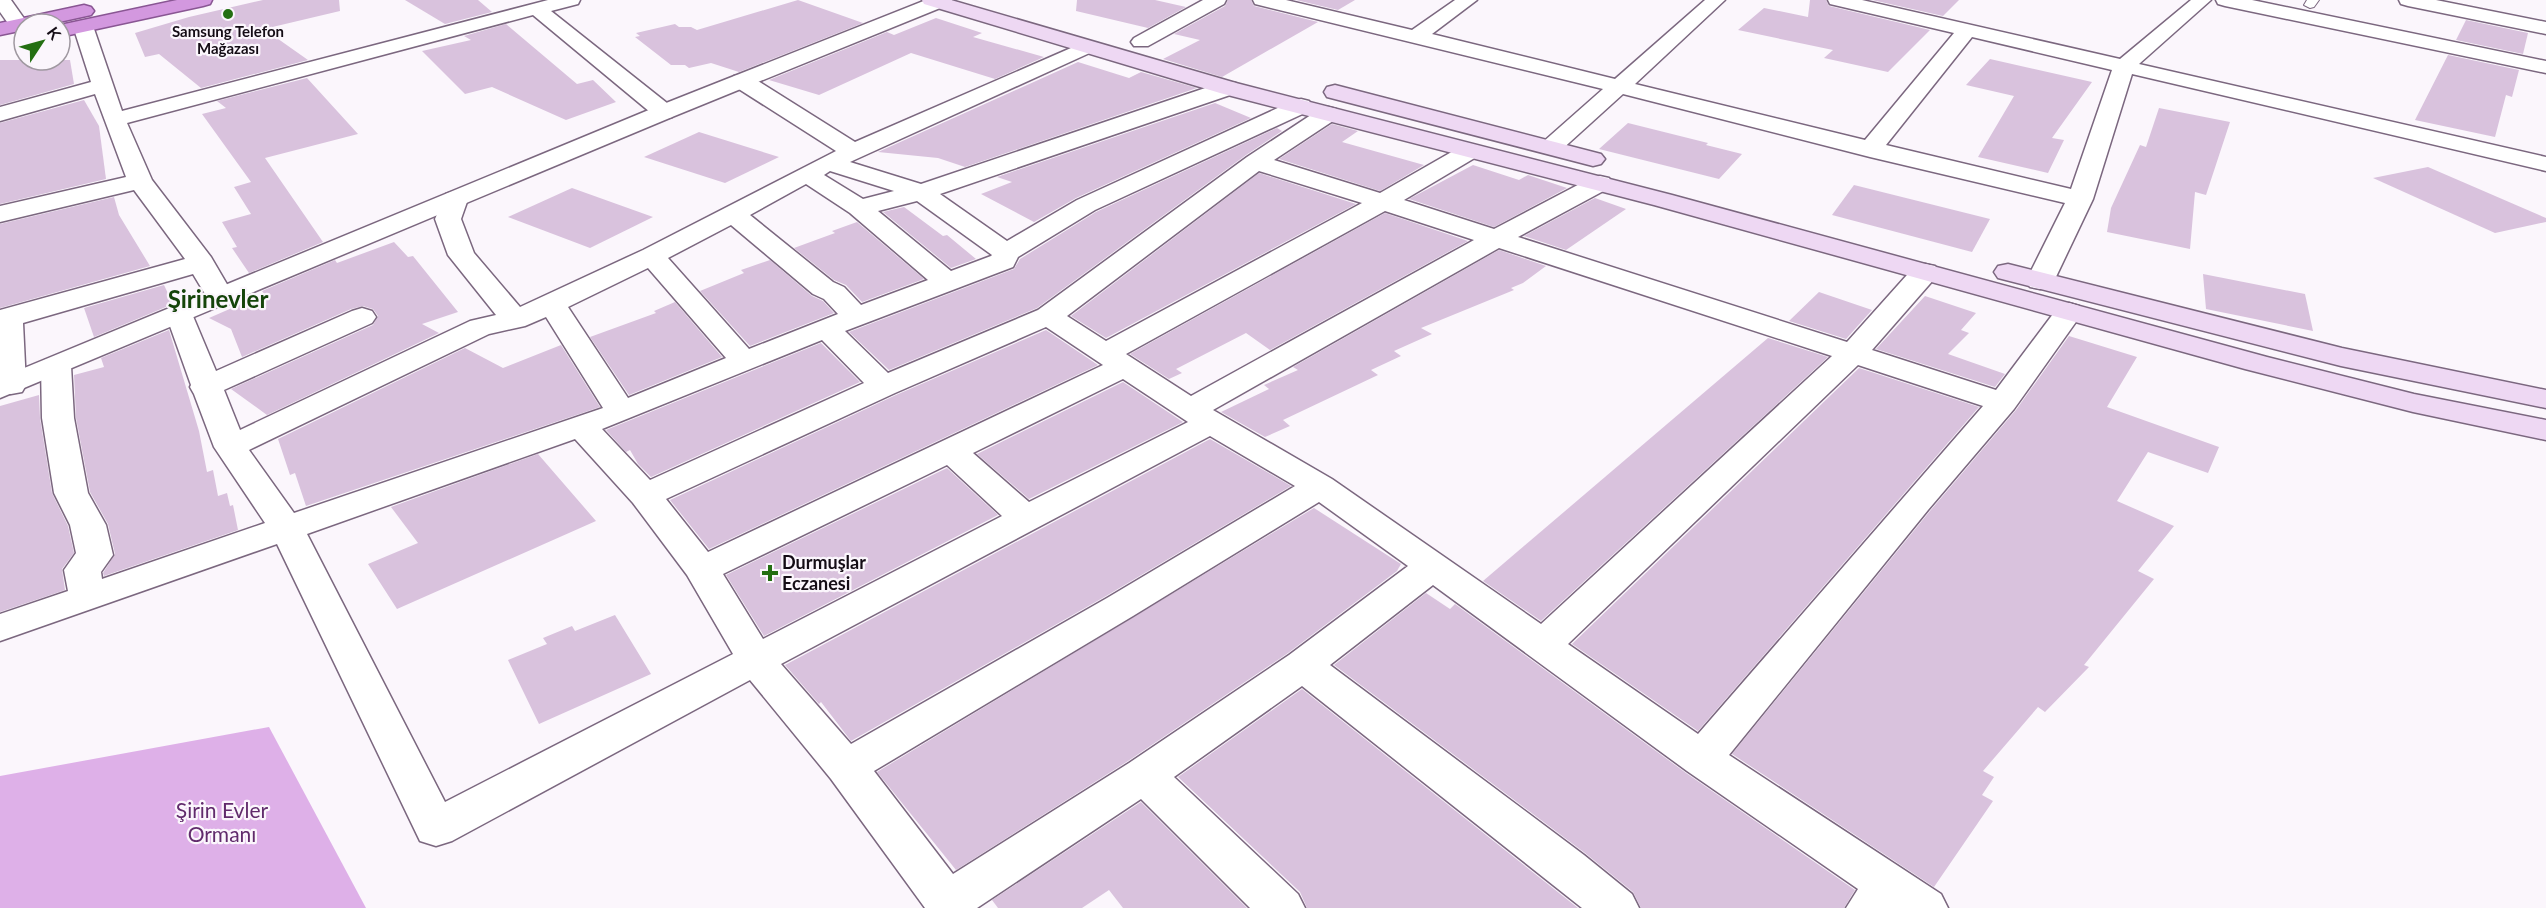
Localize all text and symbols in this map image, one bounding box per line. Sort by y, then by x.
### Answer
marker: Samsung Telefon Mağazası [221,7,235,21]
north arrow [12,12,72,72]
place label: Samsung Telefon Mağazası [172,22,284,57]
text: K [44,23,66,44]
district label: Şirinevler [168,284,268,313]
place label: Durmuşlar Eczanesi [782,551,866,594]
marker: Durmuşlar Eczanesi [763,566,777,580]
park label: Şirin Evler Ormanı [176,797,268,846]

